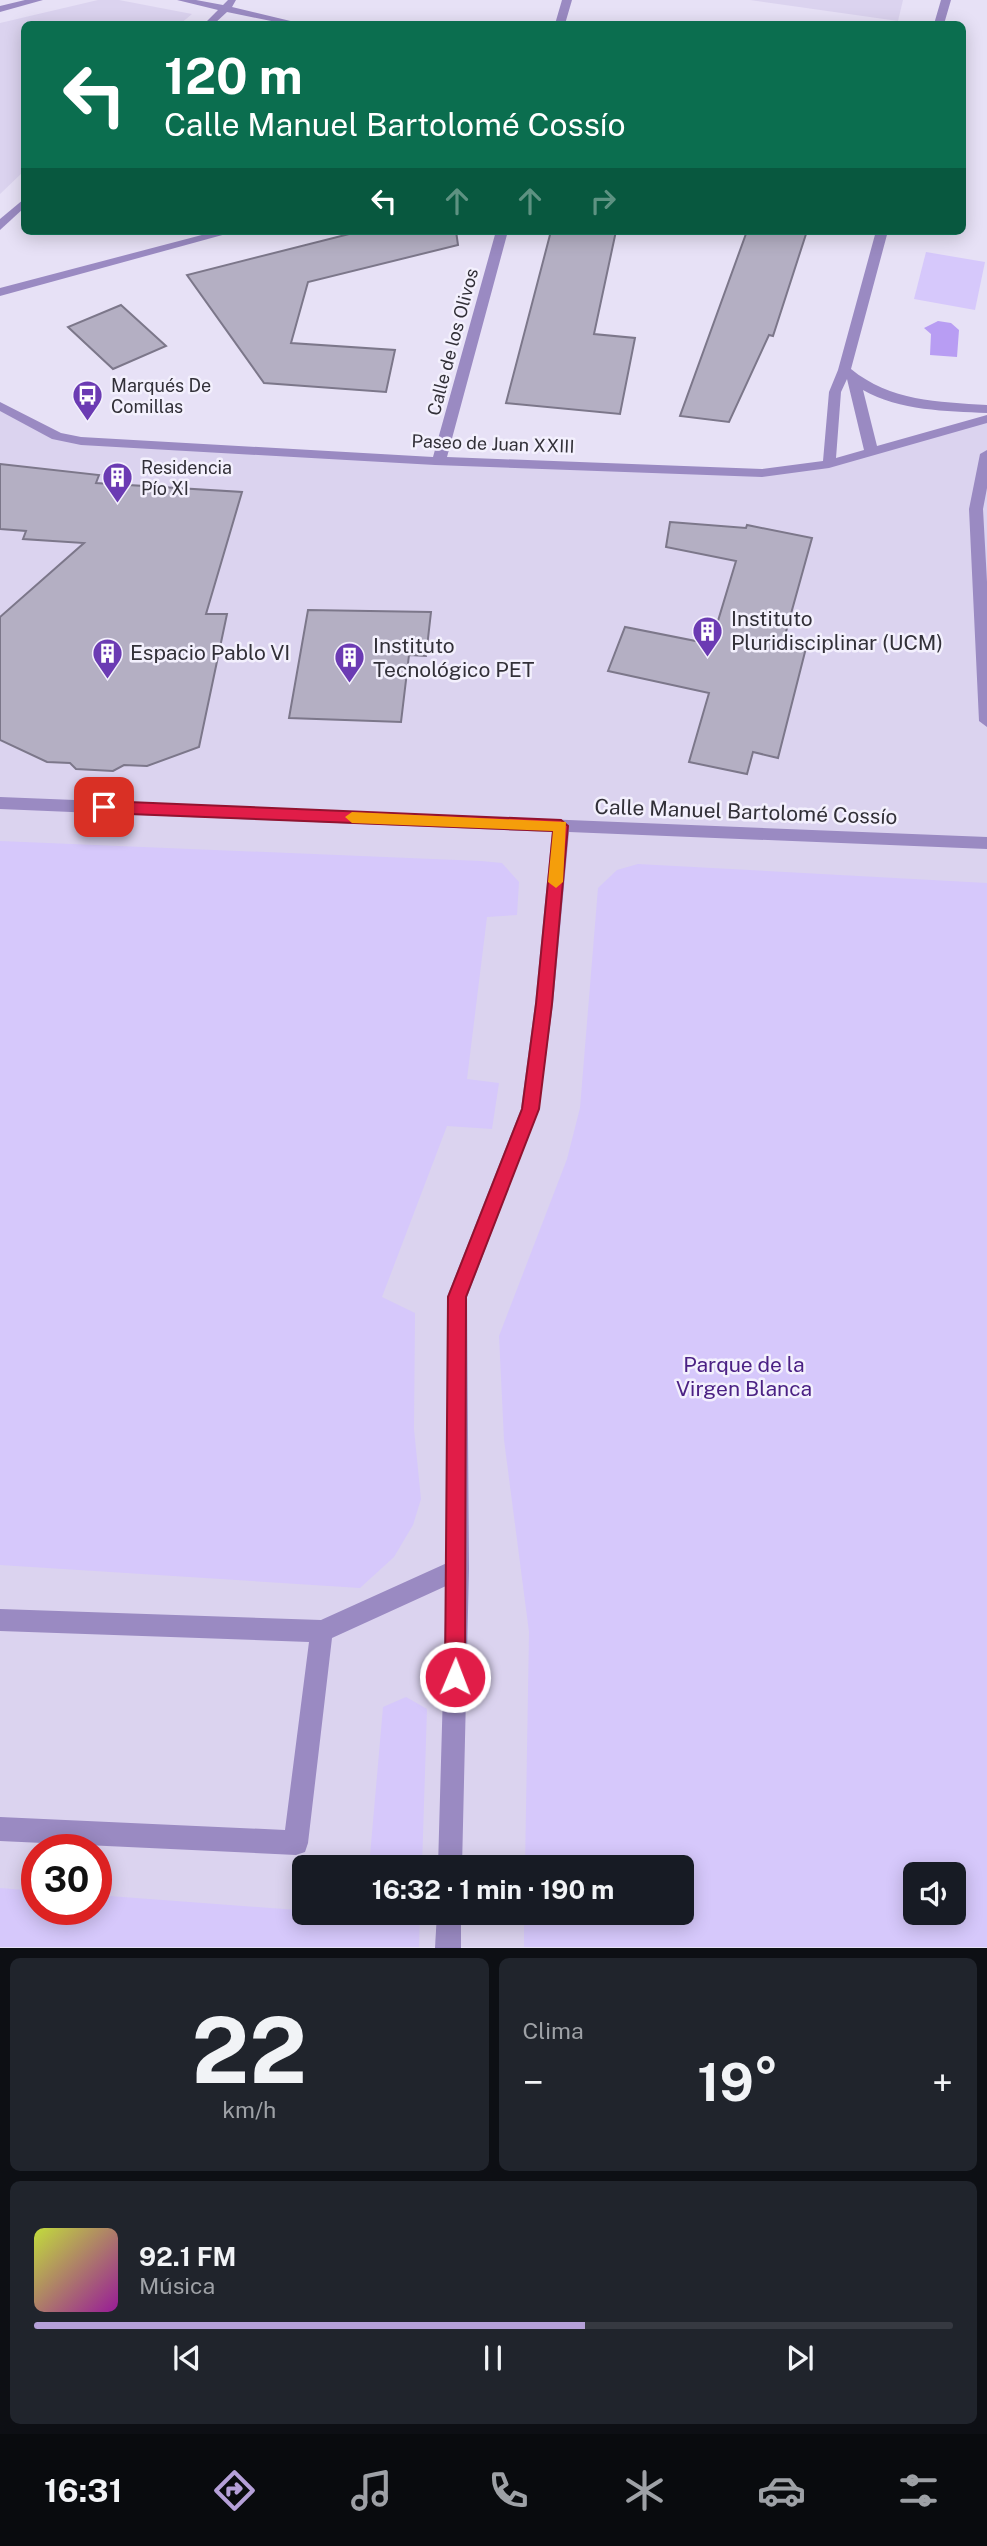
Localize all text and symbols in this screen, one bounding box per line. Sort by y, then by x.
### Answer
text: 120 m [164,47,303,105]
icon: left [49,49,140,140]
text: Calle Manuel Bartolomé Cossío [164,106,626,143]
icon: left [365,182,403,220]
icon: ahead [438,182,476,220]
icon: ahead [511,182,549,220]
icon: right [584,182,622,220]
street label: Calle de los Olivos [423,266,482,418]
place label: Marqués De Comillas [111,375,211,417]
bus stop icon: Marqués De Comillas [71,379,105,423]
street label: Paseo de Juan XXIII [411,430,575,457]
place label: Residencia Pío XI [141,457,232,499]
building icon: Residencia Pío XI [101,461,135,505]
place label: Instituto Pluridisciplinar (UCM) [731,606,943,655]
building icon: Instituto Pluridisciplinar (UCM) [691,614,725,658]
place label: Instituto Tecnológico PET [373,633,534,682]
building icon: Espacio Pablo VI [90,636,124,680]
place label: Espacio Pablo VI [130,640,290,665]
building icon: Instituto Tecnológico PET [333,641,367,685]
pin [74,777,134,837]
icon: arrive [85,788,123,826]
street label: Calle Manuel Bartolomé Cossío [594,794,898,829]
park label: Parque de la Virgen Blanca [676,1352,812,1401]
position arrow [418,1640,492,1714]
speed limit sign: 30 [21,1834,112,1925]
map controls [903,1862,966,1925]
button: sound [903,1862,966,1925]
text: 16:32 · 1 min · 190 m [372,1874,614,1905]
text: 22 [191,1997,307,2103]
text: Clima [523,2017,584,2044]
text: 19° [697,2052,778,2113]
text: − [523,2060,544,2105]
text: + [932,2060,953,2105]
text: km/h [222,2096,276,2123]
text: 92.1 FM [139,2241,236,2272]
text: Música [139,2272,215,2299]
icon: previous [168,2339,206,2377]
icon: pause [474,2339,512,2377]
icon: next [781,2339,819,2377]
icon: directions [210,2466,259,2515]
icon: music [347,2466,396,2515]
icon: phone [484,2466,533,2515]
icon: climate [620,2466,669,2515]
icon: car [757,2466,806,2515]
icon: filters [894,2466,943,2515]
text: 16:31 [44,2472,122,2509]

